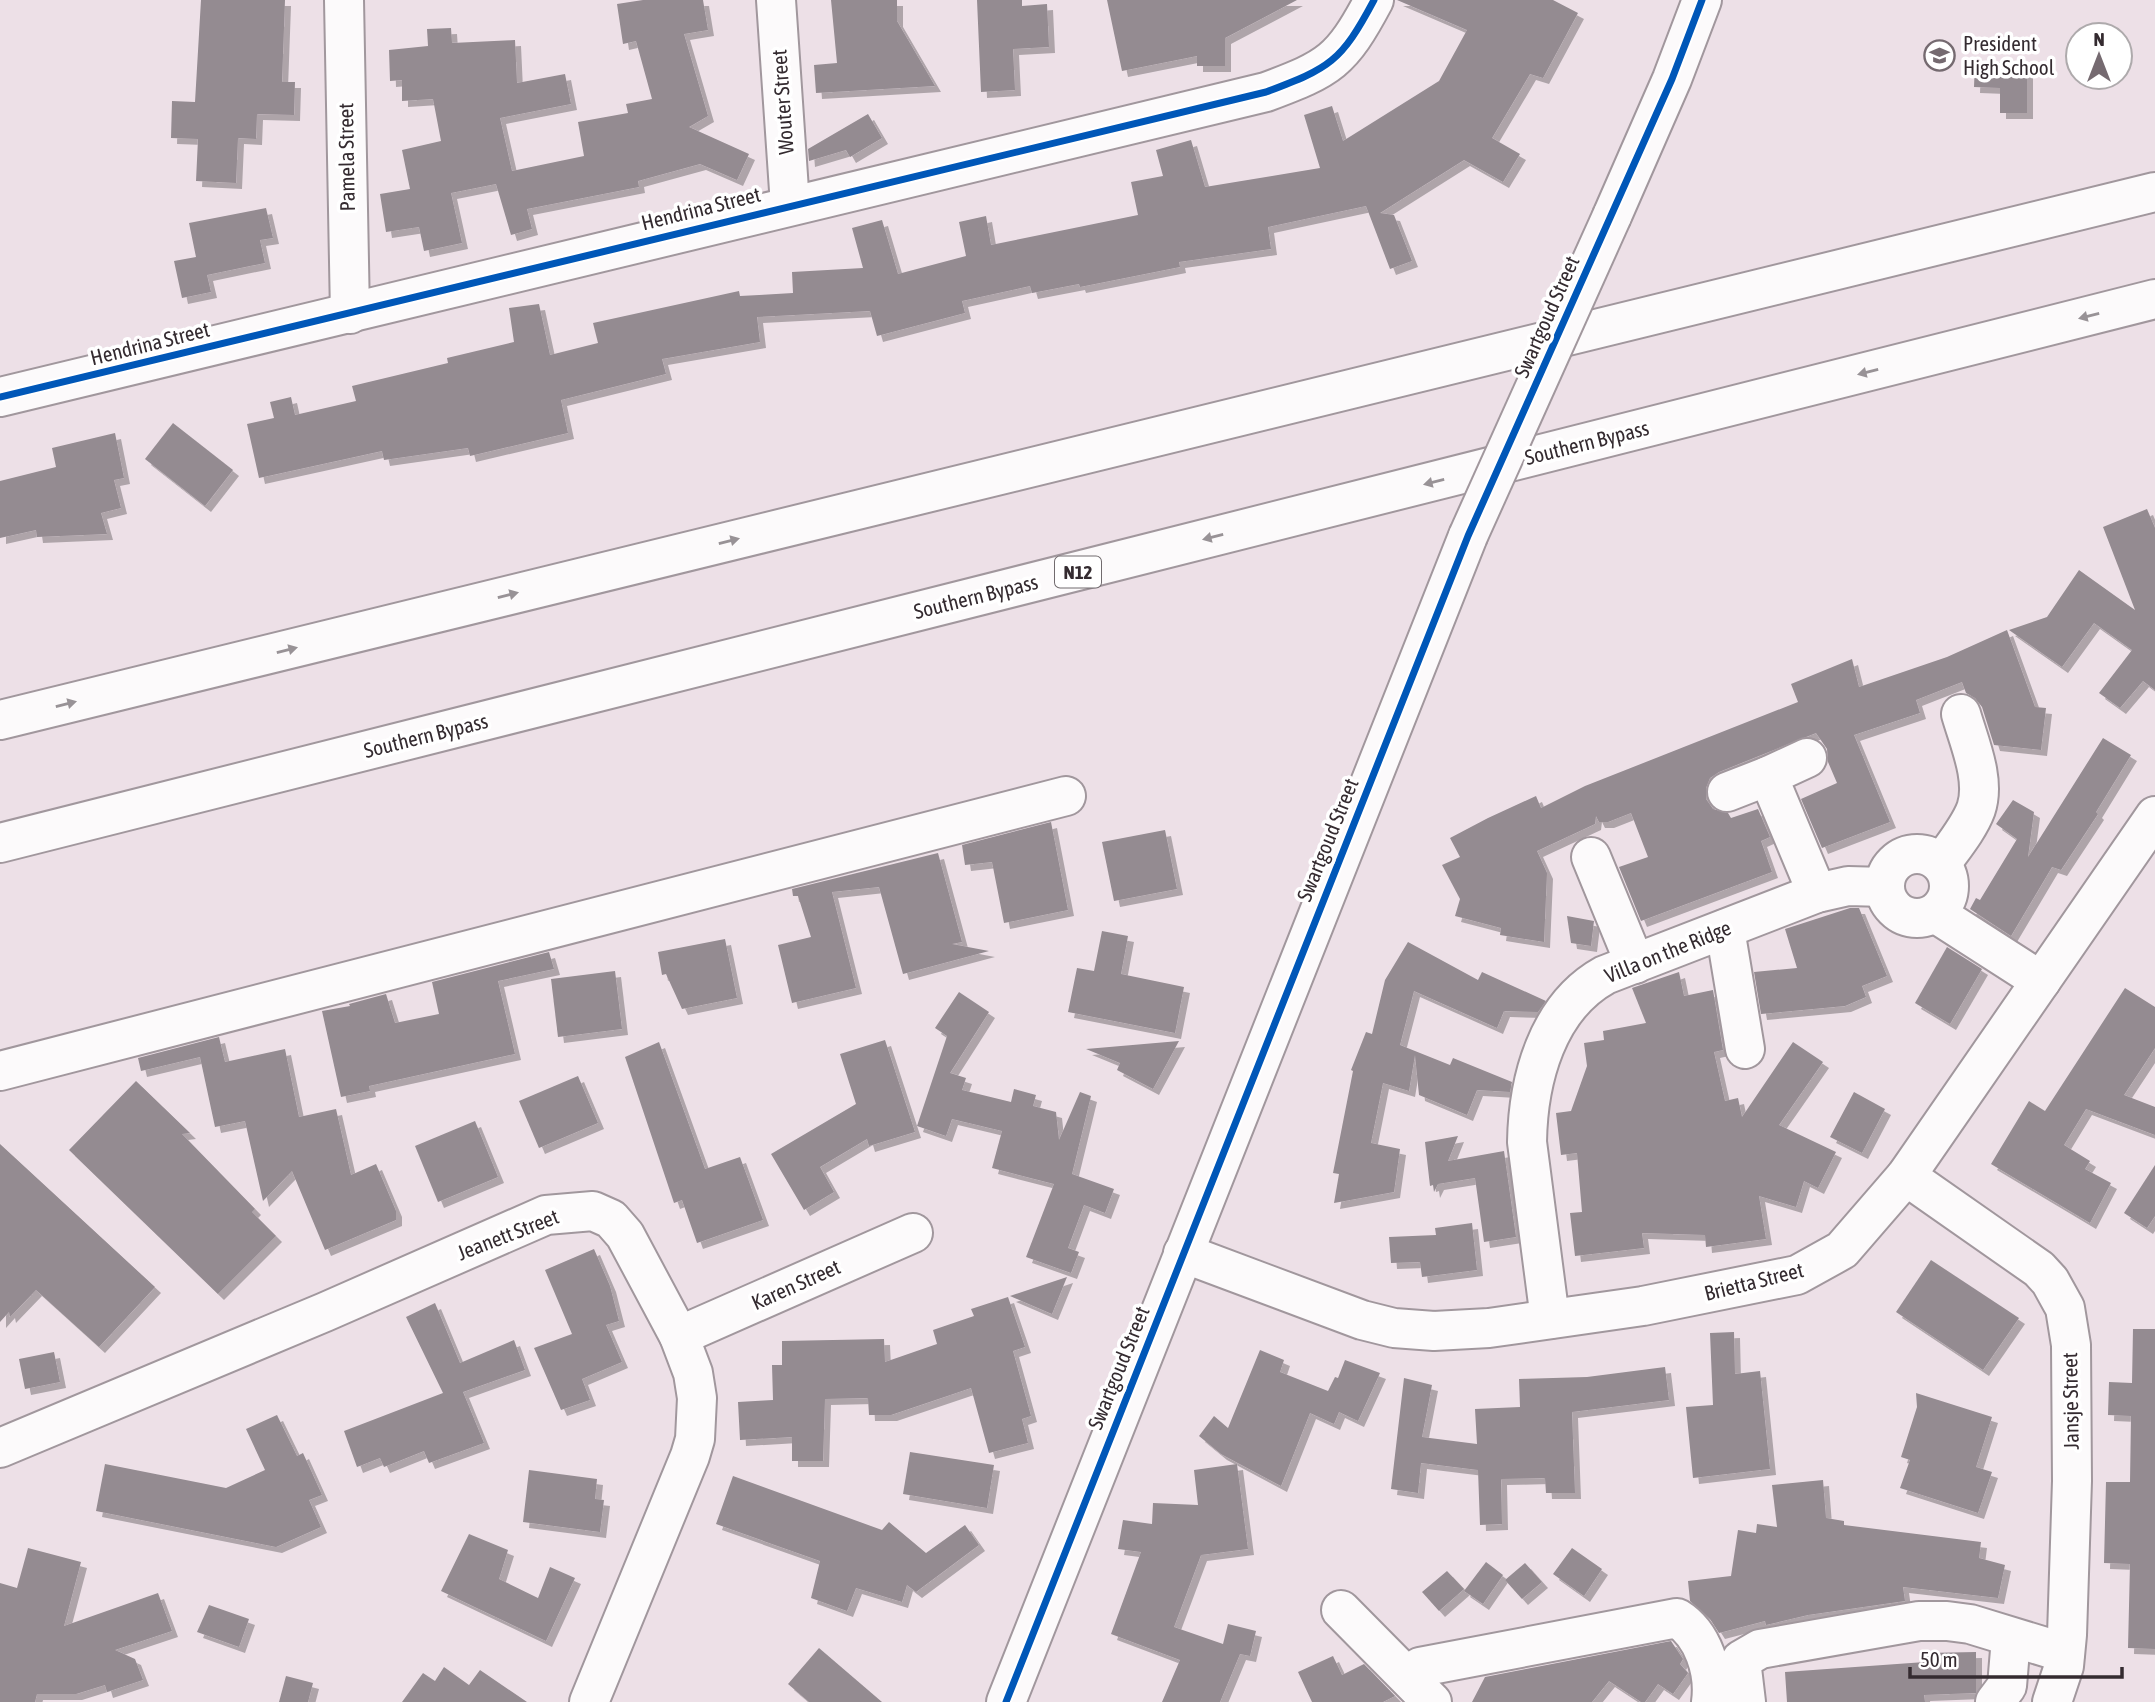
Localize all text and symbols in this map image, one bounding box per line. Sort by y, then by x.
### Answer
north arrow [2064,21,2134,91]
text: N [2093,28,2105,50]
place label: President High School [1963,31,2055,79]
school or university icon: President High School [1923,39,1957,73]
street label: Wouter Street [766,49,798,155]
street label: Pamela Street [333,103,359,212]
street label: Hendrina Street [639,182,763,234]
street label: Swartgoud Street [1509,252,1584,381]
one-way arrow [2078,311,2100,322]
street label: Hendrina Street [88,317,212,369]
one-way arrow [1857,367,1879,378]
street label: Southern Bypass [1522,415,1651,469]
one-way arrow [1423,477,1445,488]
one-way arrow [1202,532,1224,543]
one-way arrow [718,535,740,546]
road number: N12 [1055,556,1101,587]
street label: Southern Bypass [911,569,1040,623]
one-way arrow [497,590,519,601]
one-way arrow [276,644,298,655]
one-way arrow [55,698,77,709]
street label: Southern Bypass [361,708,490,762]
street label: Swartgoud Street [1292,775,1363,905]
street label: Villa on the Ridge [1601,915,1734,987]
street label: Jeanett Street [453,1204,562,1264]
street label: Karen Street [748,1254,844,1314]
street label: Brietta Street [1702,1257,1806,1305]
street label: Swartgoud Street [1083,1303,1154,1433]
street label: Jansje Street [2057,1352,2083,1450]
scale bar [1910,1636,2122,1680]
text: 50 m [1920,1647,1958,1671]

